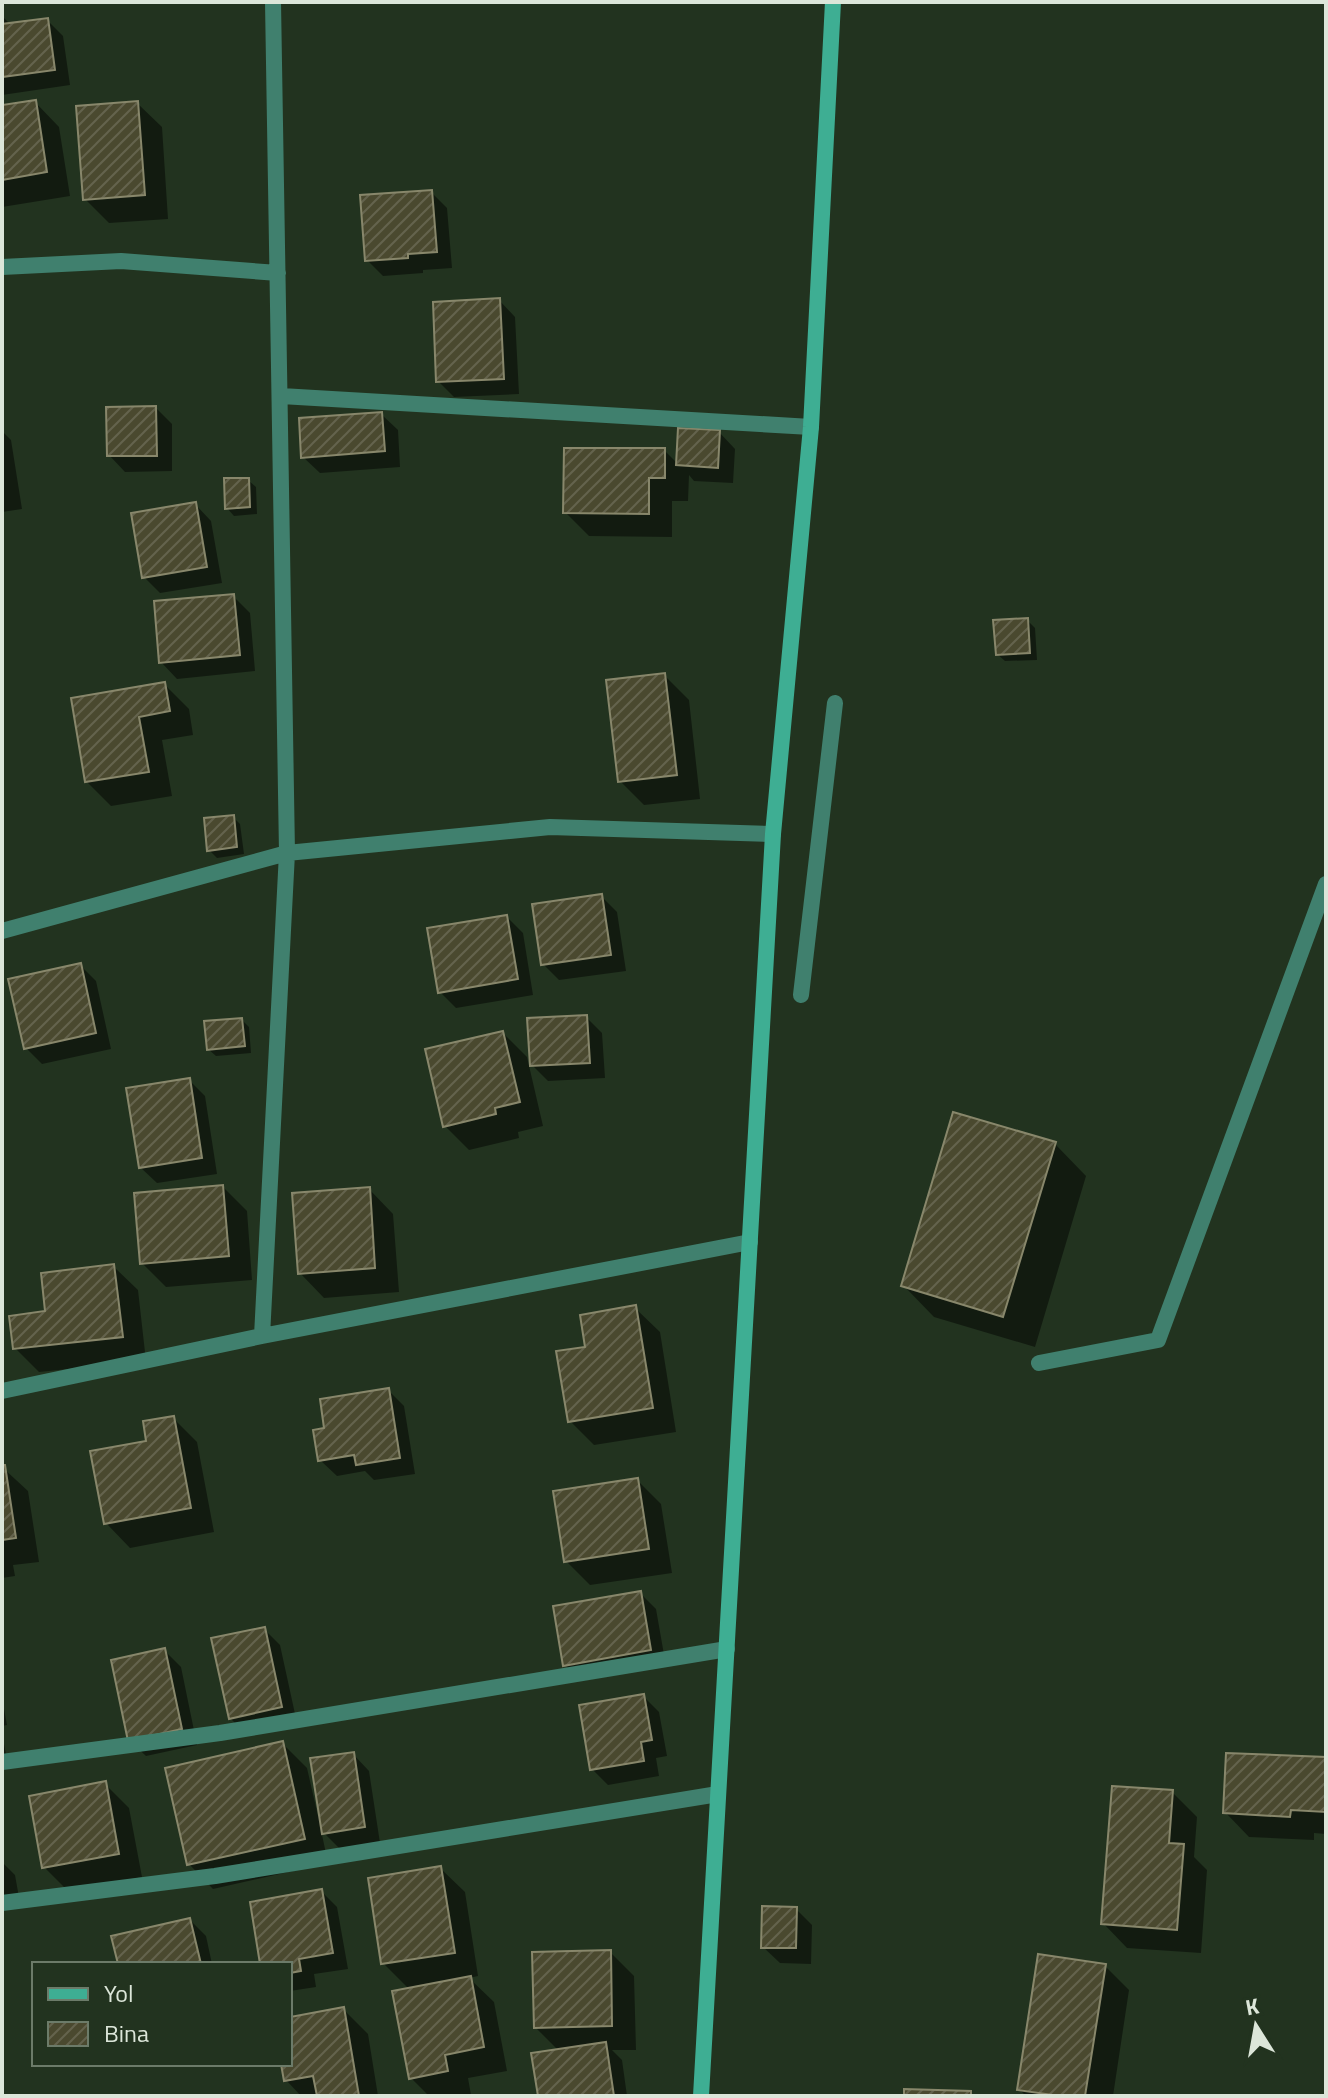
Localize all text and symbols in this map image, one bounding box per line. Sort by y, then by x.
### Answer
legend [32,1962,292,2066]
text: Yol [104,1975,133,2011]
north arrow [1216,1986,1296,2066]
text: K [1243,1988,1262,2024]
text: Bina [104,2015,149,2051]

